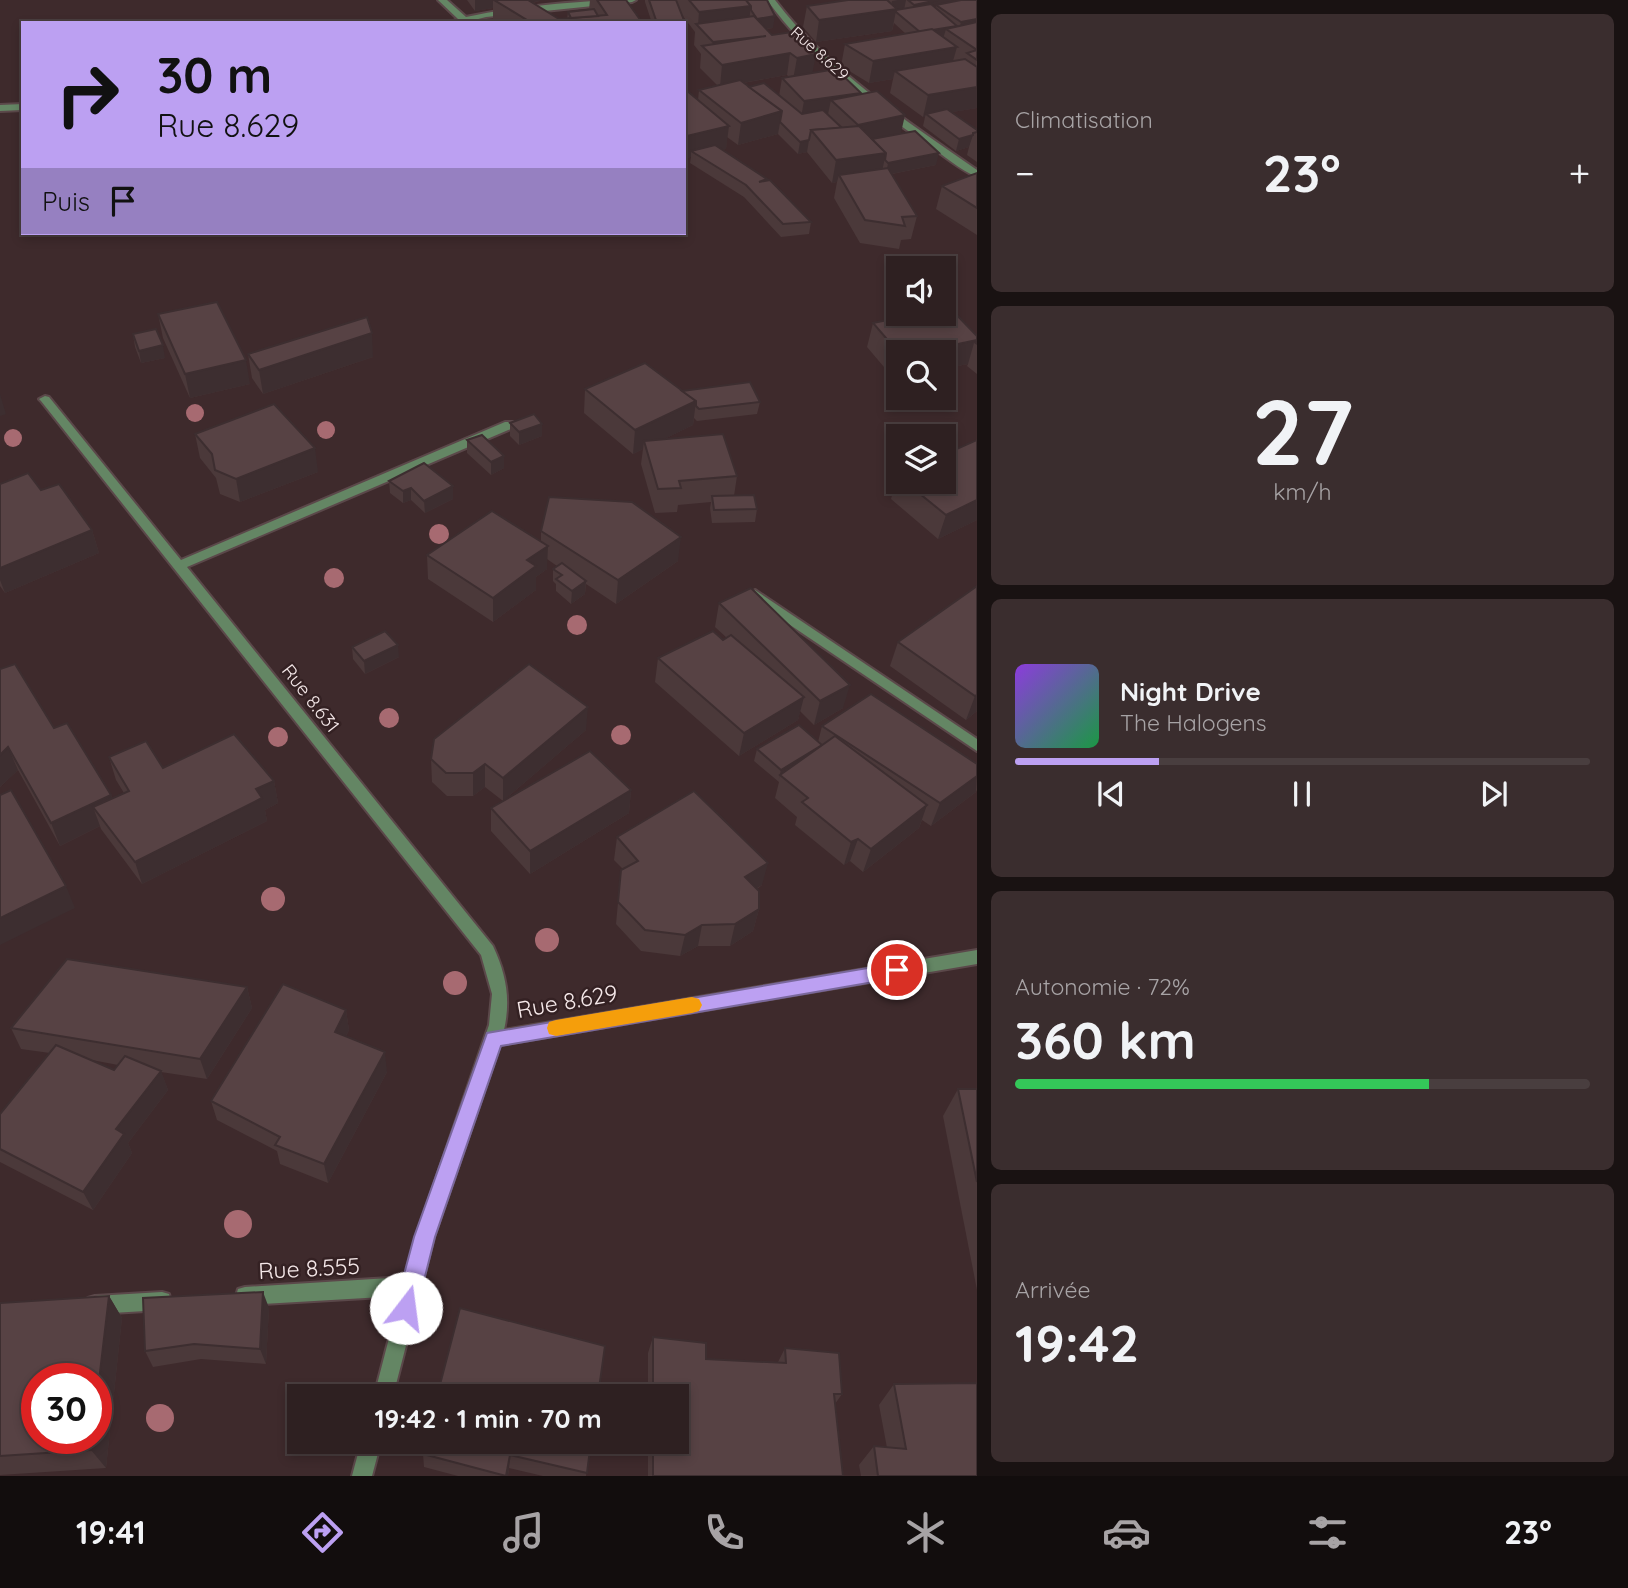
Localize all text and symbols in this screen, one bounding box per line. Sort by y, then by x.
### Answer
street label: Rue 8.629 [787,22,853,84]
text: 30 m [157,44,272,105]
icon: right [42,49,133,140]
text: Rue 8.629 [157,105,299,145]
text: Climatisation [1015,105,1153,134]
text: 23° [1263,140,1341,205]
text: − [1015,149,1035,197]
text: + [1569,149,1590,197]
icon: arrive [104,182,142,220]
text: Puis [42,185,90,218]
map controls [886,256,956,494]
button: sound [886,256,956,326]
button: search [886,340,956,410]
text: 27 [1252,374,1353,488]
button: layers [886,424,956,494]
text: km/h [1273,477,1332,506]
street label: Rue 8.631 [277,659,345,737]
text: Night Drive [1120,675,1261,708]
text: The Halogens [1120,708,1267,737]
icon: previous [1092,775,1130,813]
icon: pause [1283,775,1321,813]
icon: next [1475,775,1513,813]
pin [867,940,927,1000]
icon: arrive [878,951,916,989]
text: Autonomie · 72% [1015,972,1190,1001]
street label: Rue 8.629 [514,978,620,1024]
text: 360 km [1015,1007,1196,1072]
street label: Rue 8.555 [257,1251,361,1285]
position arrow [369,1271,443,1345]
text: Arrivée [1015,1275,1091,1304]
text: 19:42 [1015,1310,1139,1375]
speed limit sign: 30 [21,1363,112,1454]
text: 19:42 · 1 min · 70 m [374,1402,602,1435]
icon: directions [298,1508,347,1557]
icon: music [499,1508,548,1557]
icon: phone [700,1508,749,1557]
icon: climate [901,1508,950,1557]
icon: car [1102,1508,1151,1557]
icon: filters [1303,1508,1352,1557]
text: 19:41 [76,1512,146,1552]
text: 23° [1504,1512,1552,1552]

